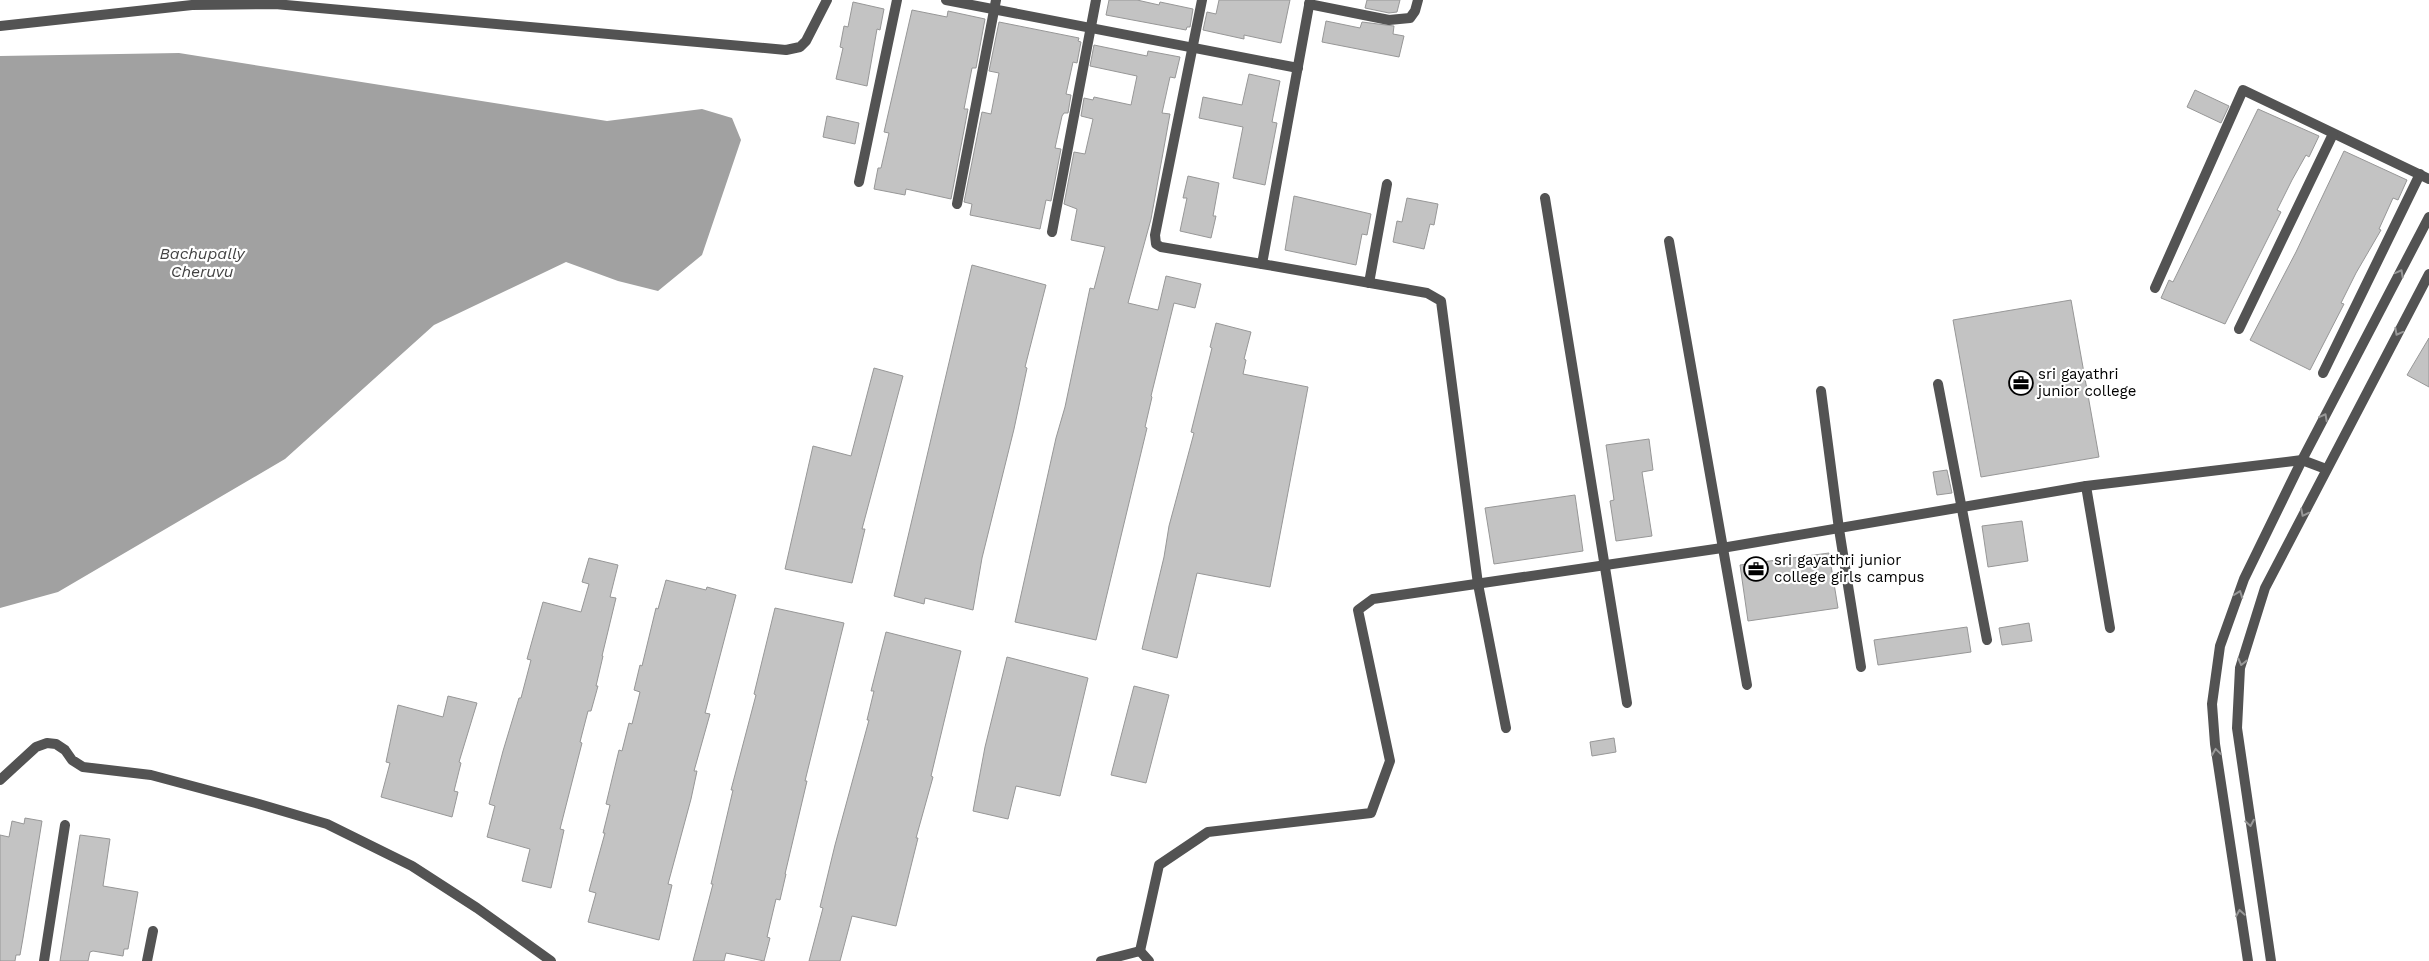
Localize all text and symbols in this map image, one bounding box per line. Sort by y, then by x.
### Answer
water label: Bachupally Cheruvu [159,244,245,281]
one-way arrow [2394,269,2404,278]
one-way arrow [2394,327,2404,336]
place label: sri gayathri junior college [2036,365,2136,400]
office icon: sri gayathri junior college [2008,370,2034,396]
one-way arrow [2318,413,2328,422]
one-way arrow [2300,507,2310,516]
place label: sri gayathri junior college girls campus [1774,551,1925,586]
office icon: sri gayathri junior college girls campus [1743,556,1769,582]
one-way arrow [2233,590,2243,599]
one-way arrow [2237,658,2248,667]
one-way arrow [2211,748,2222,756]
one-way arrow [2245,819,2255,828]
one-way arrow [2236,909,2246,917]

